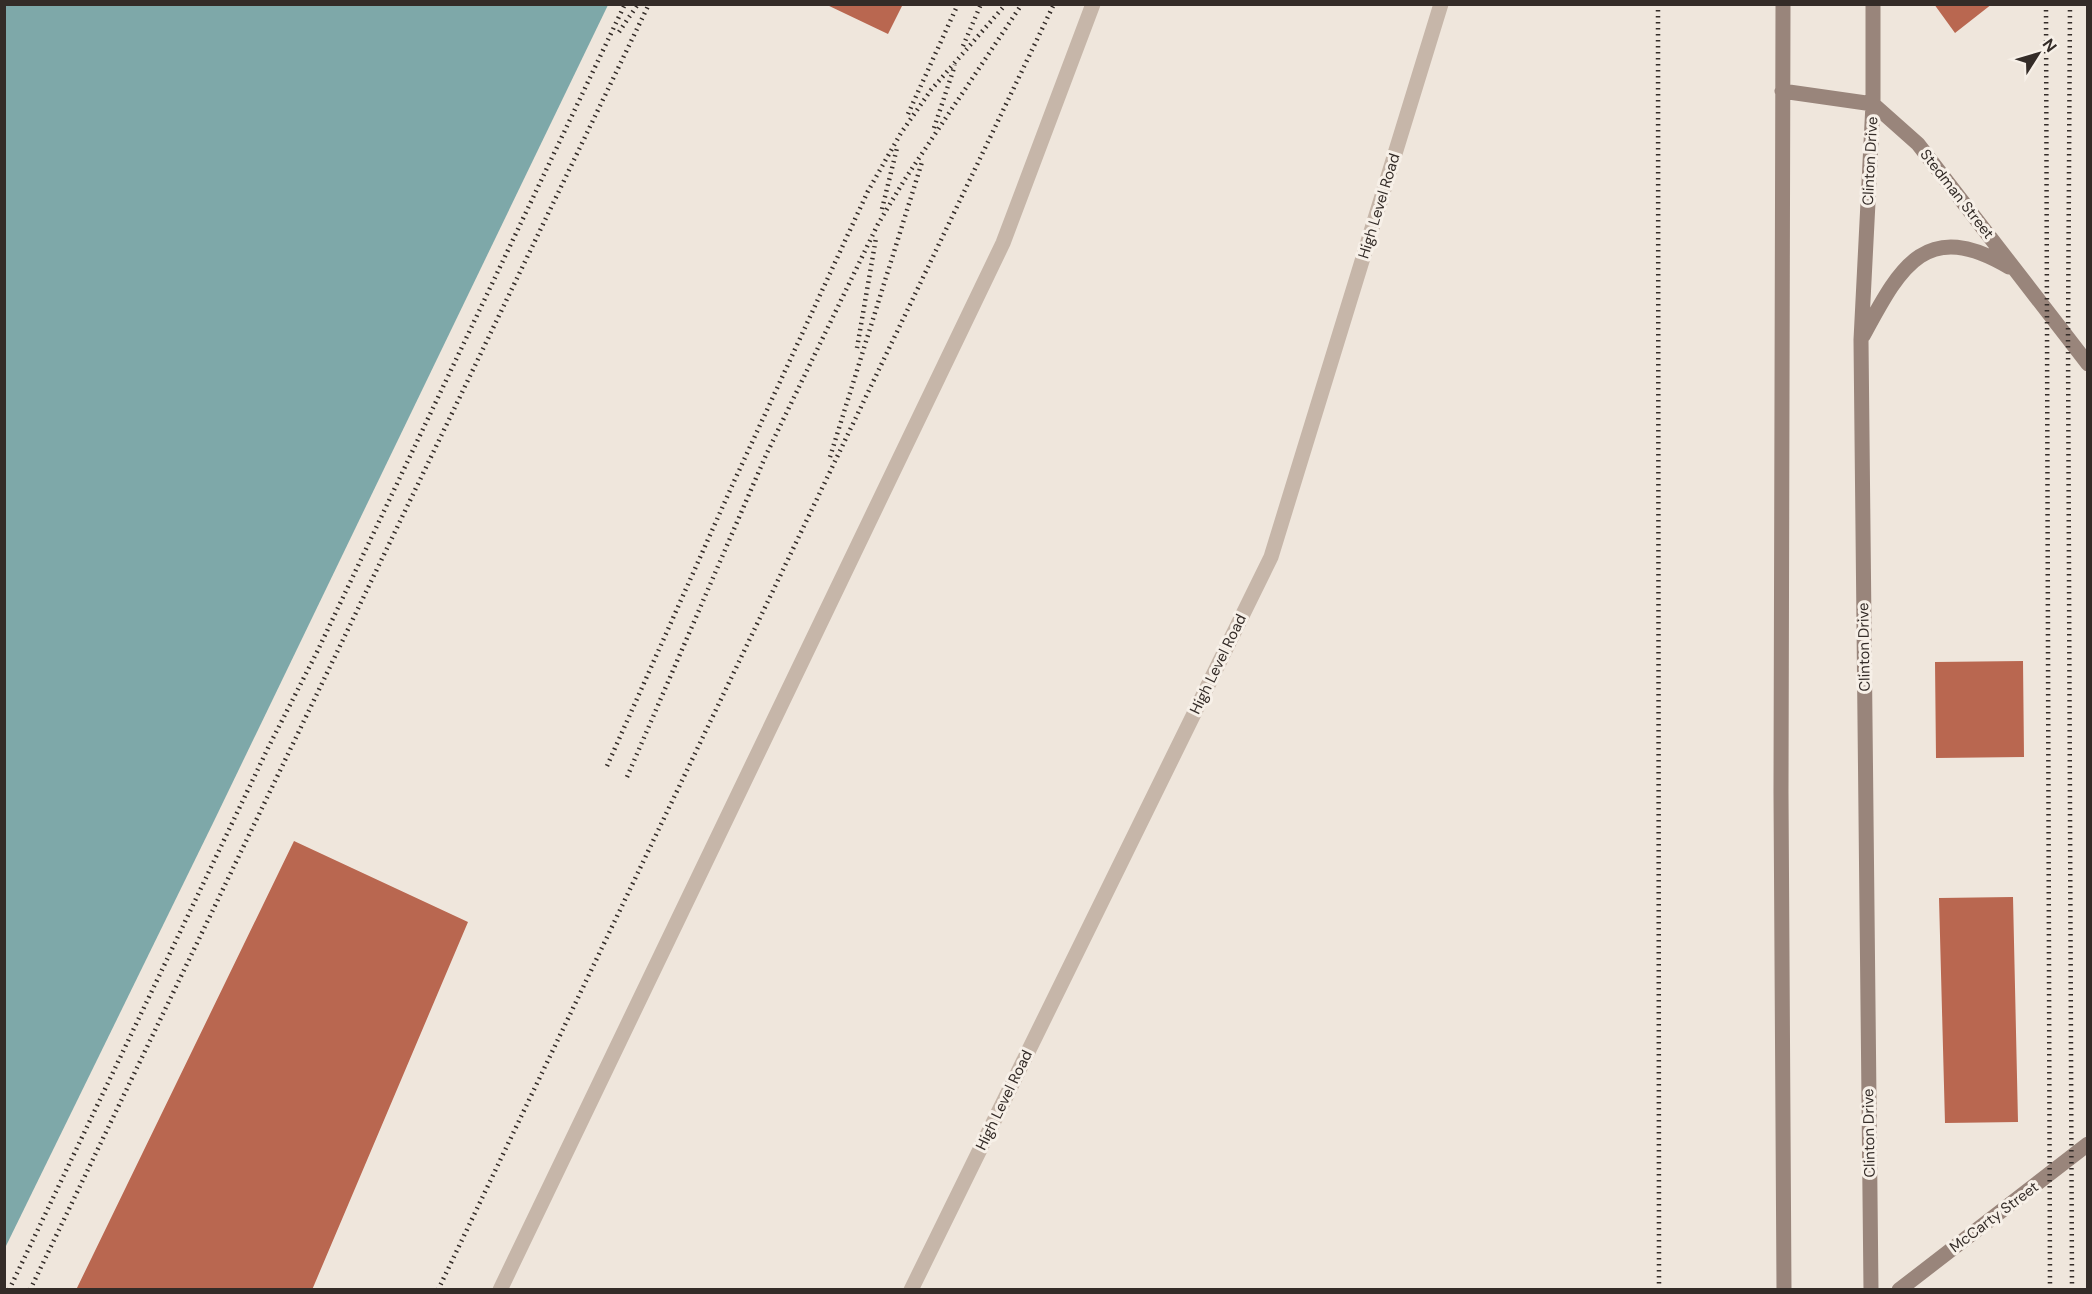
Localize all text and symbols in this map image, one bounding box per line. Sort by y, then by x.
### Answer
north arrow [2008,24,2068,84]
text: N [2038,34,2061,56]
street label: Clinton Drive [1858,116,1882,206]
street label: Stedman Street [1916,145,1998,243]
street label: High Level Road [1354,151,1404,261]
street label: Clinton Drive [1853,602,1875,692]
street label: High Level Road [1185,611,1251,717]
street label: High Level Road [971,1047,1037,1153]
street label: Clinton Drive [1858,1088,1880,1178]
street label: McCarty Street [1945,1177,2043,1257]

